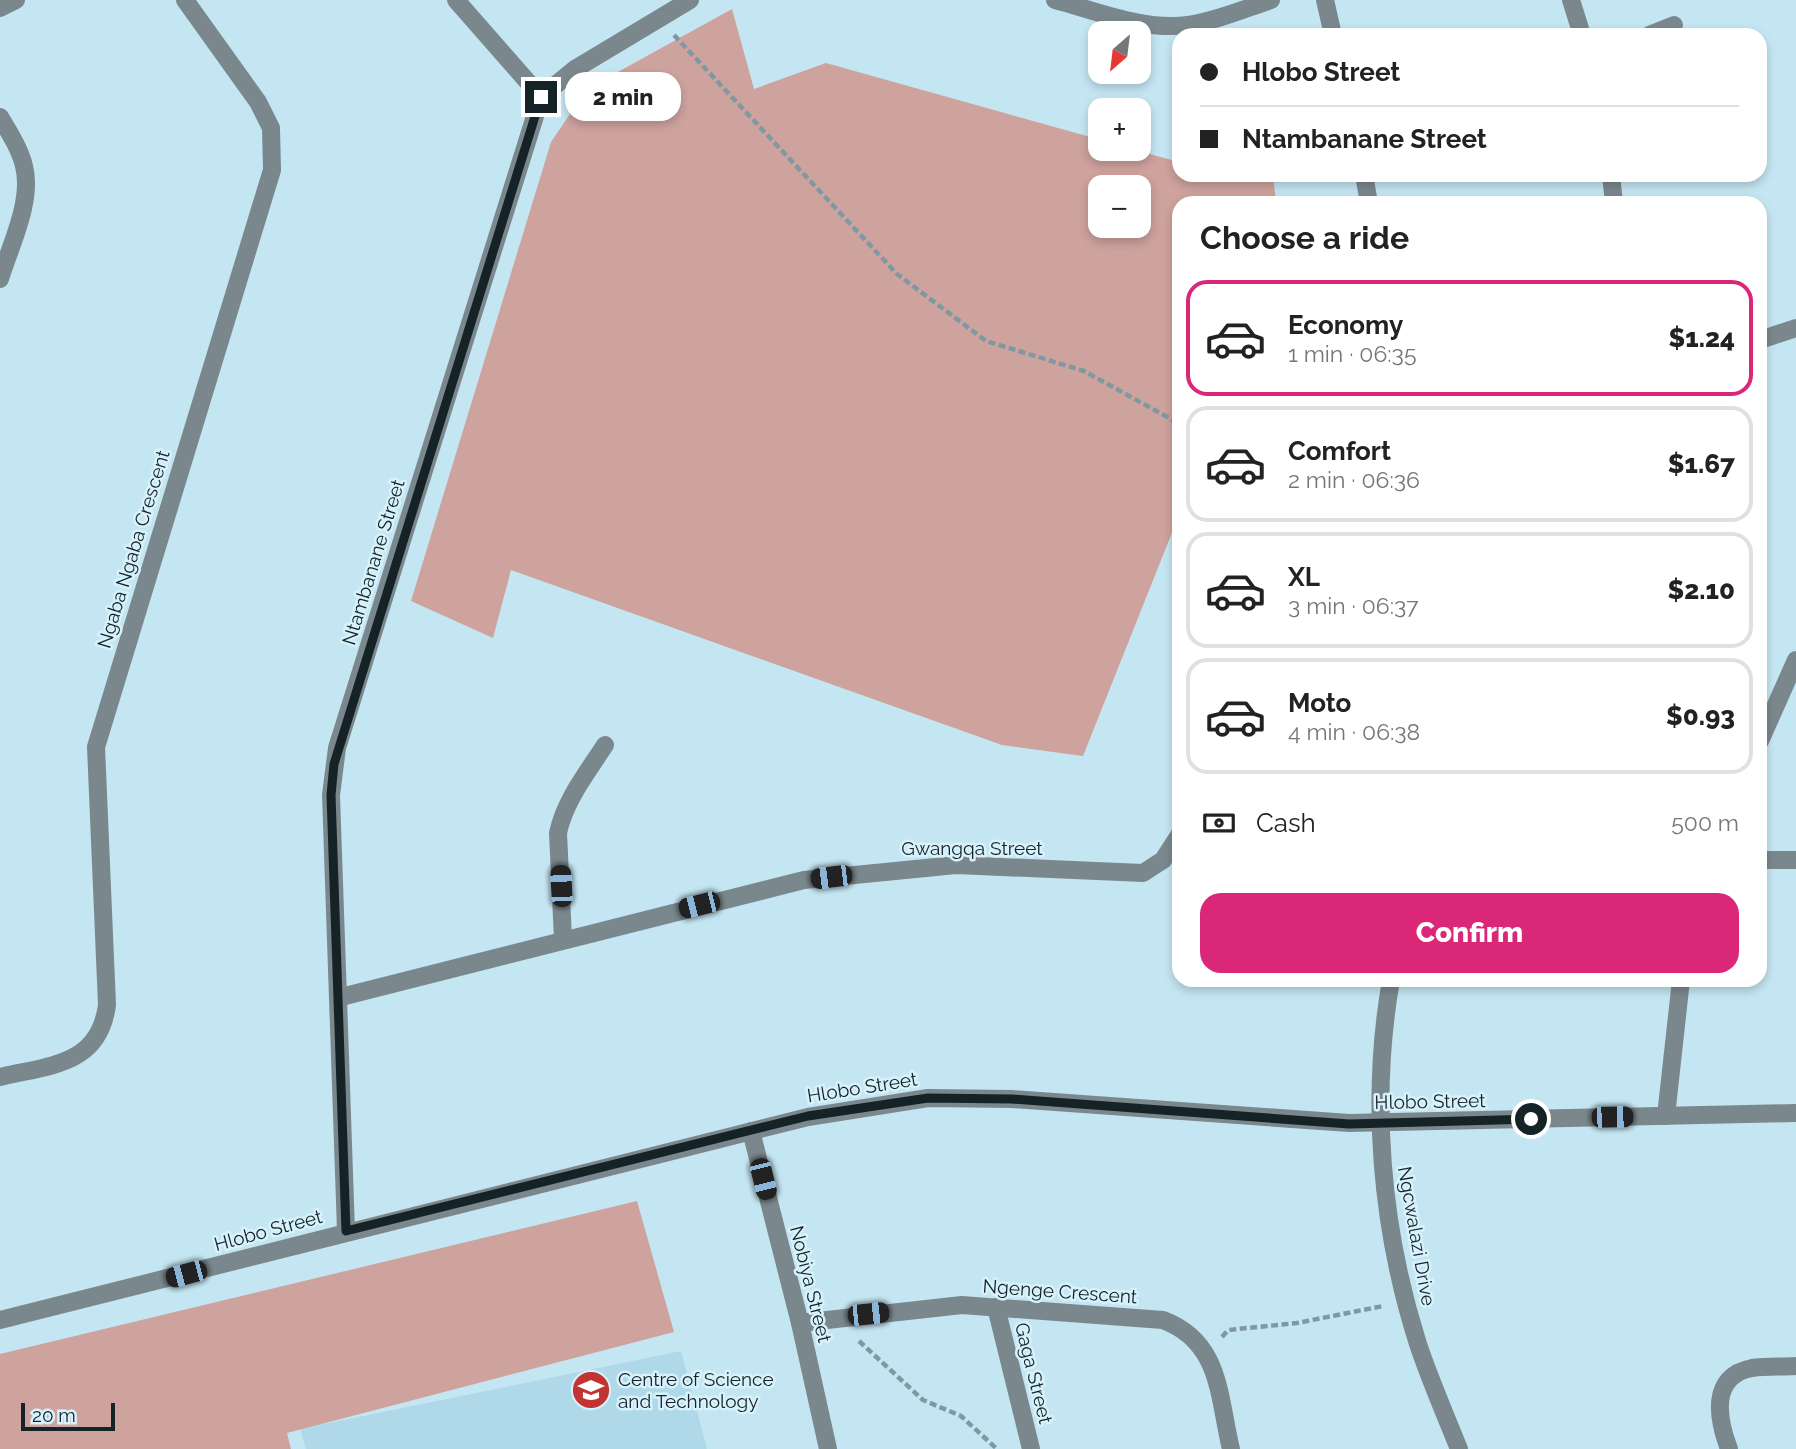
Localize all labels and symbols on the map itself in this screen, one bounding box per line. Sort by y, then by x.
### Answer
north arrow [1088,21,1152,84]
callout: 2 min [566,72,681,122]
route end [525,81,557,113]
street label: Ngaba Ngaba Crescent [92,447,174,651]
street label: Ntambanane Street [337,476,409,647]
street label: Gwangqa Street [901,837,1043,859]
car [550,864,573,908]
car [809,864,854,890]
car [677,890,722,920]
street label: Hlobo Street [805,1067,919,1107]
street label: Hlobo Street [1374,1089,1486,1113]
route start [1515,1103,1547,1135]
car [1591,1106,1634,1128]
car [748,1156,779,1202]
street label: Ngcwalazi Drive [1394,1164,1440,1308]
street label: Hlobo Street [212,1205,325,1255]
street label: Nobiya Street [786,1223,836,1345]
car [163,1258,210,1290]
street label: Ngenge Crescent [982,1275,1139,1307]
car [847,1301,890,1327]
street label: Gaga Street [1011,1320,1057,1427]
place label: Centre of Science and Technology [618,1368,774,1412]
school or university icon: Centre of Science and Technology [570,1369,612,1411]
scale bar [21,1400,116,1432]

